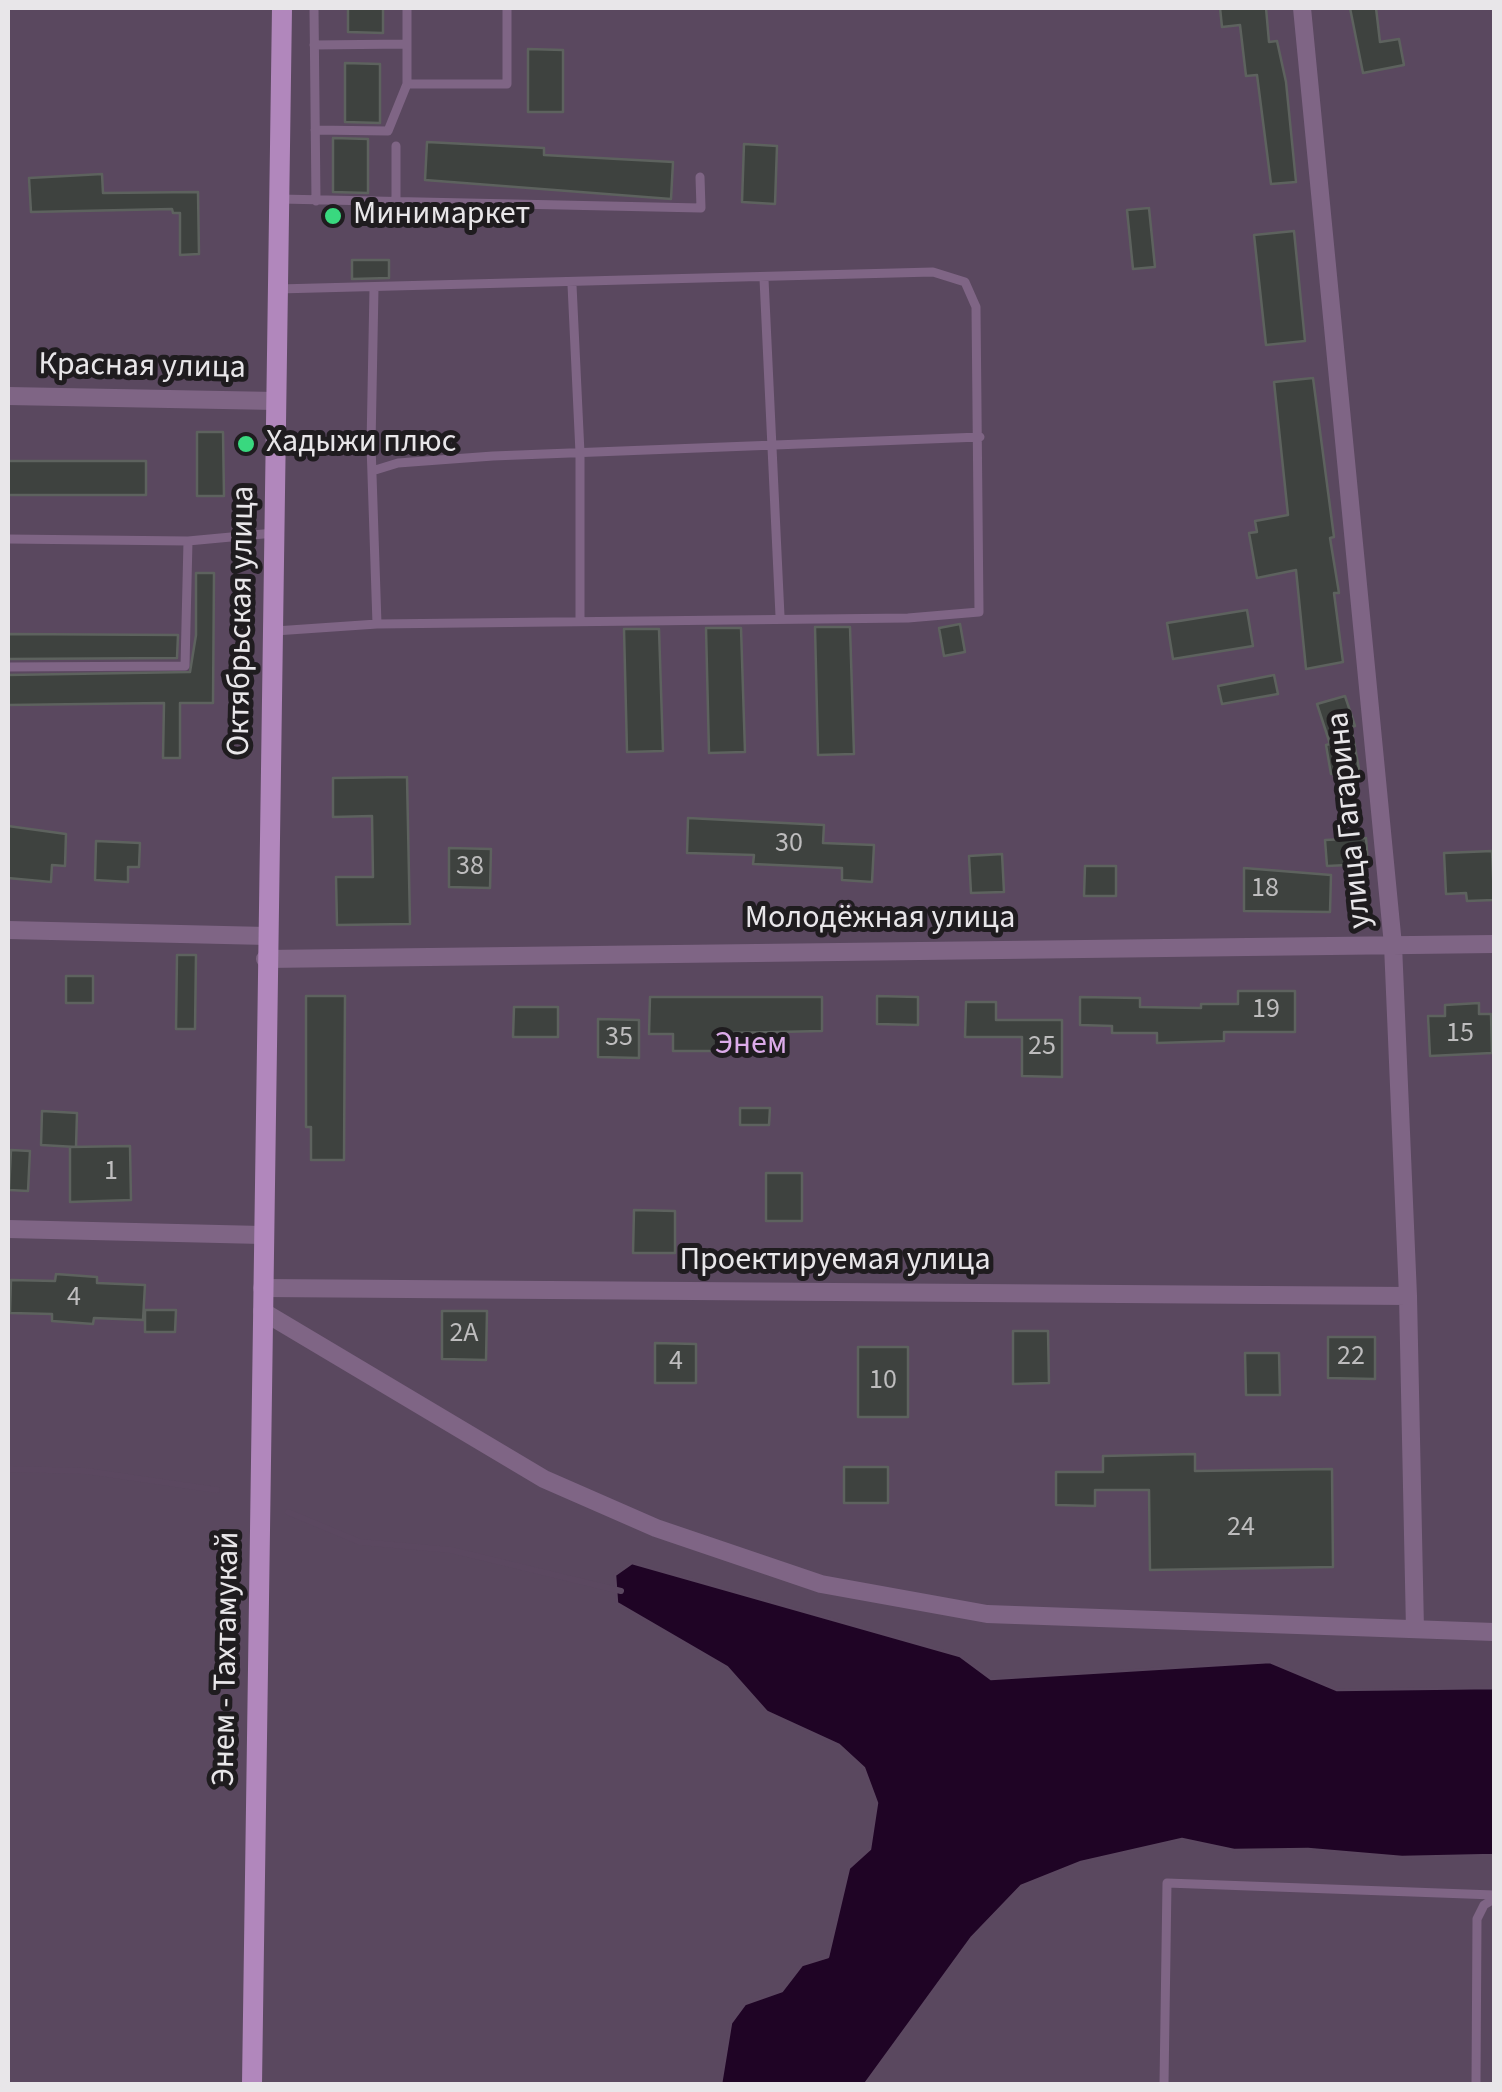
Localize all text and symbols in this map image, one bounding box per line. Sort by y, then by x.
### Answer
place label: Минимаркет [353,197,530,235]
marker: Минимаркет [322,205,344,227]
street label: Красная улица [38,347,246,389]
place label: Хадыжи плюс [266,425,456,463]
marker: Хадыжи плюс [235,433,257,455]
street label: Октябрьская улица [221,485,265,757]
street label: улица Гагарина [1321,710,1381,930]
house number: 30 [775,828,803,862]
house number: 38 [456,851,484,885]
house number: 18 [1251,873,1279,907]
street label: Молодёжная улица [745,901,1015,939]
house number: 19 [1252,994,1280,1028]
house number: 15 [1446,1018,1474,1052]
house number: 35 [605,1022,633,1056]
park label: Энем [715,1027,787,1065]
house number: 25 [1028,1031,1056,1065]
house number: 1 [104,1156,118,1190]
street label: Проектируемая улица [679,1243,991,1281]
house number: 4 [67,1282,81,1316]
house number: 2А [449,1318,479,1352]
house number: 22 [1337,1341,1365,1375]
house number: 4 [669,1346,683,1380]
house number: 10 [869,1365,897,1399]
house number: 24 [1227,1512,1255,1546]
street label: Энем - Тахтамукай [207,1531,249,1787]

